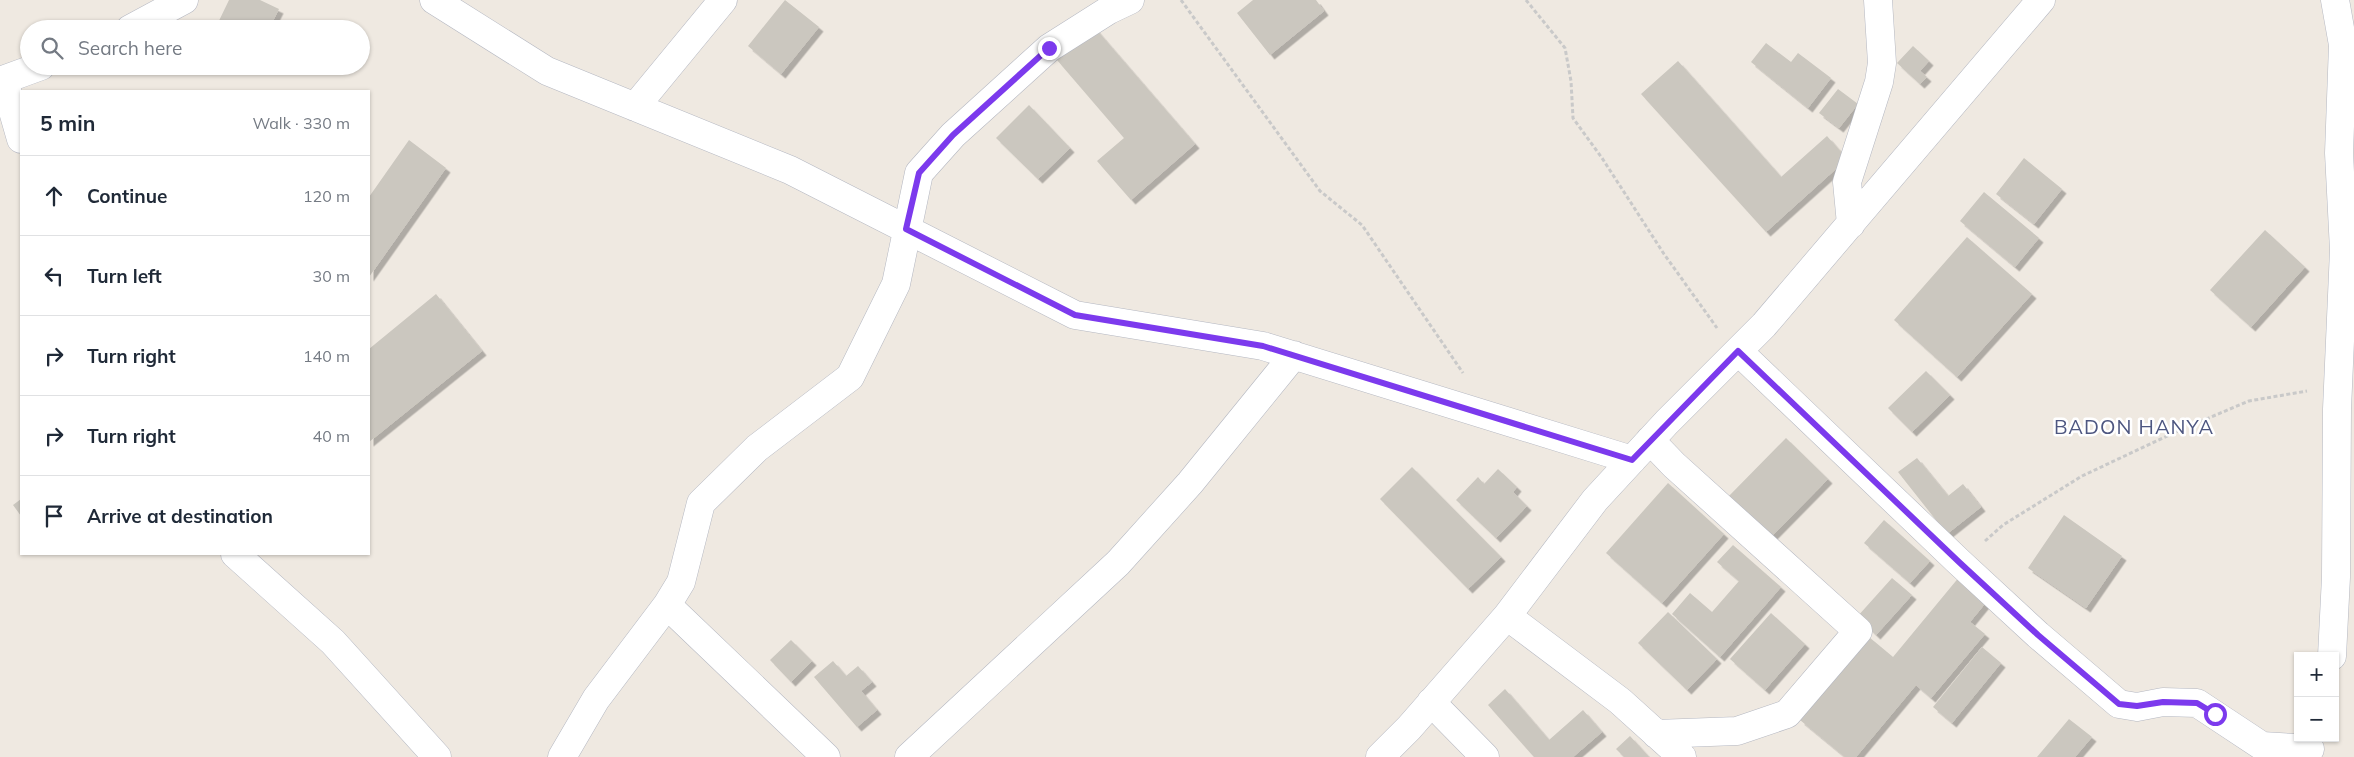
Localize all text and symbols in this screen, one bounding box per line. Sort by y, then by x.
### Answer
search box [20,20,370,75]
icon: search [38,34,66,62]
text: Search here [78,36,182,60]
route end [1038,37,1061,60]
text: 5 min [40,110,95,136]
text: Walk · 330 m [252,113,350,133]
icon: ahead [40,182,68,210]
text: Continue [87,184,167,208]
text: 120 m [303,186,350,206]
icon: left [40,262,68,290]
text: Turn left [87,264,162,288]
text: 30 m [313,266,350,286]
icon: right [40,342,68,370]
text: Turn right [87,344,176,368]
text: 140 m [303,346,350,366]
district label: BADON HANYA [2054,414,2214,439]
icon: right [40,422,68,450]
text: Turn right [87,424,176,448]
text: 40 m [313,426,350,446]
icon: arrive [40,502,68,530]
text: Arrive at destination [87,504,273,528]
map controls [2294,652,2339,742]
button: + [2294,652,2339,697]
button: − [2294,697,2339,742]
route start [2204,703,2227,726]

